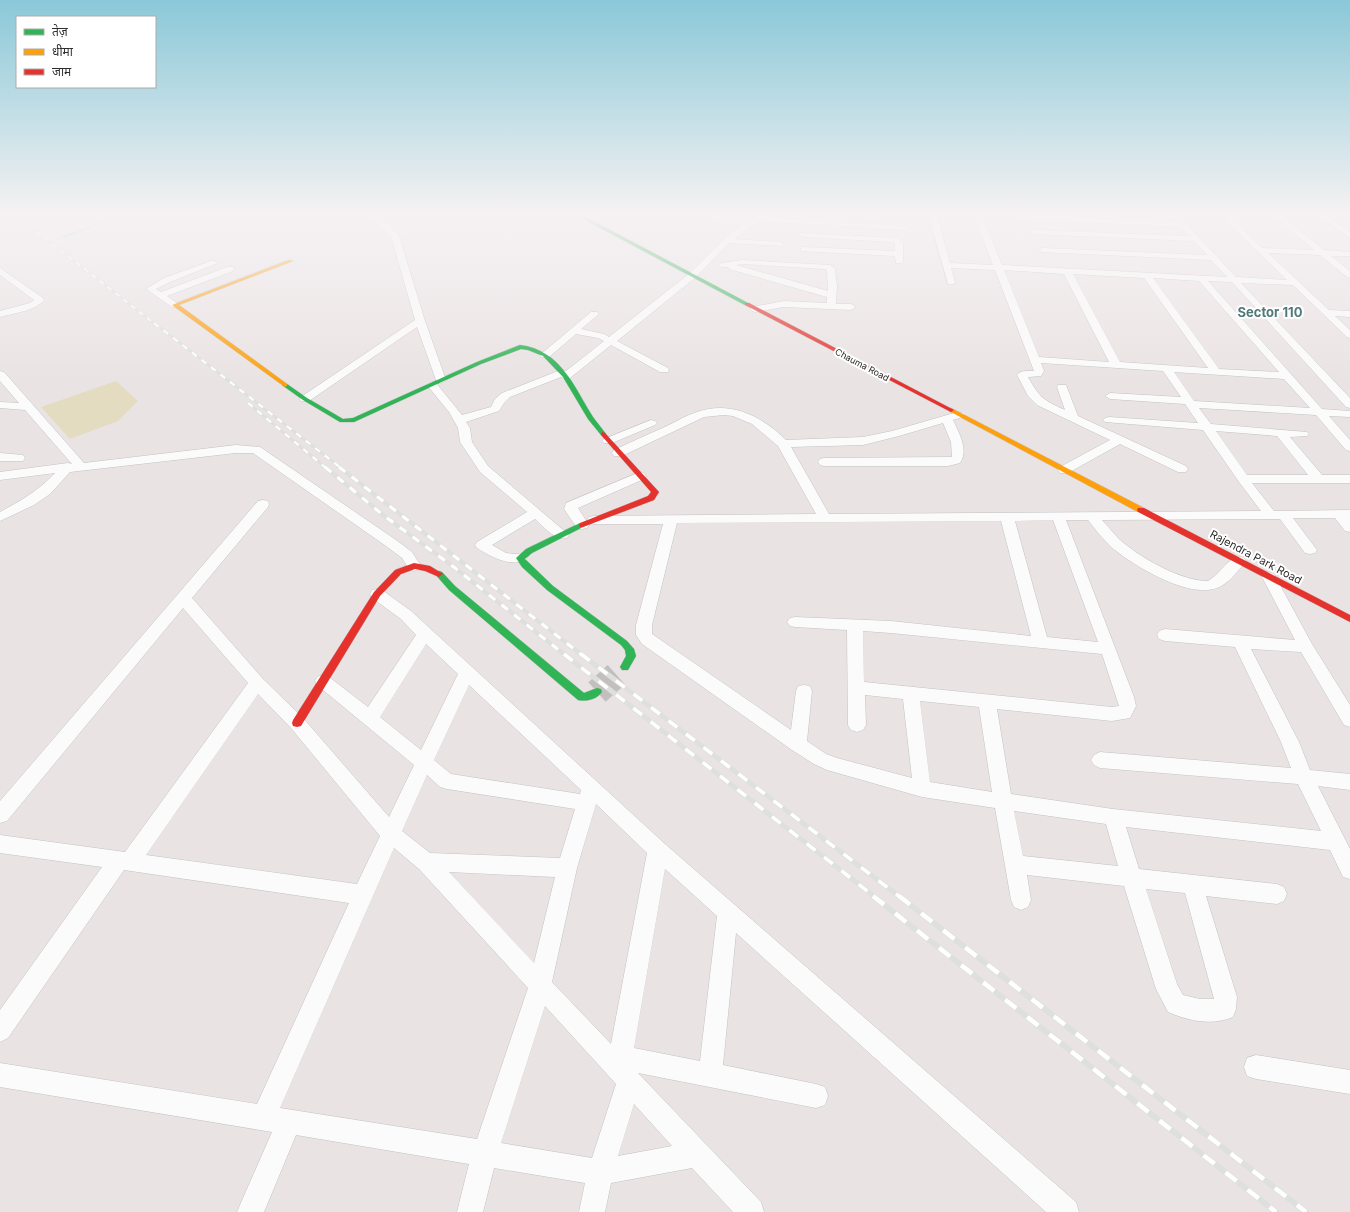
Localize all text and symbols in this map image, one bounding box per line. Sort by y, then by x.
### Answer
legend [16,16,156,88]
text: तेज़ [52,24,69,39]
text: धीमा [52,44,74,59]
text: जाम [52,64,72,79]
district label: Sector 110 [1238,304,1303,320]
street label: Chauma Road [833,346,891,383]
street label: Rajendra Park Road [1208,527,1304,587]

